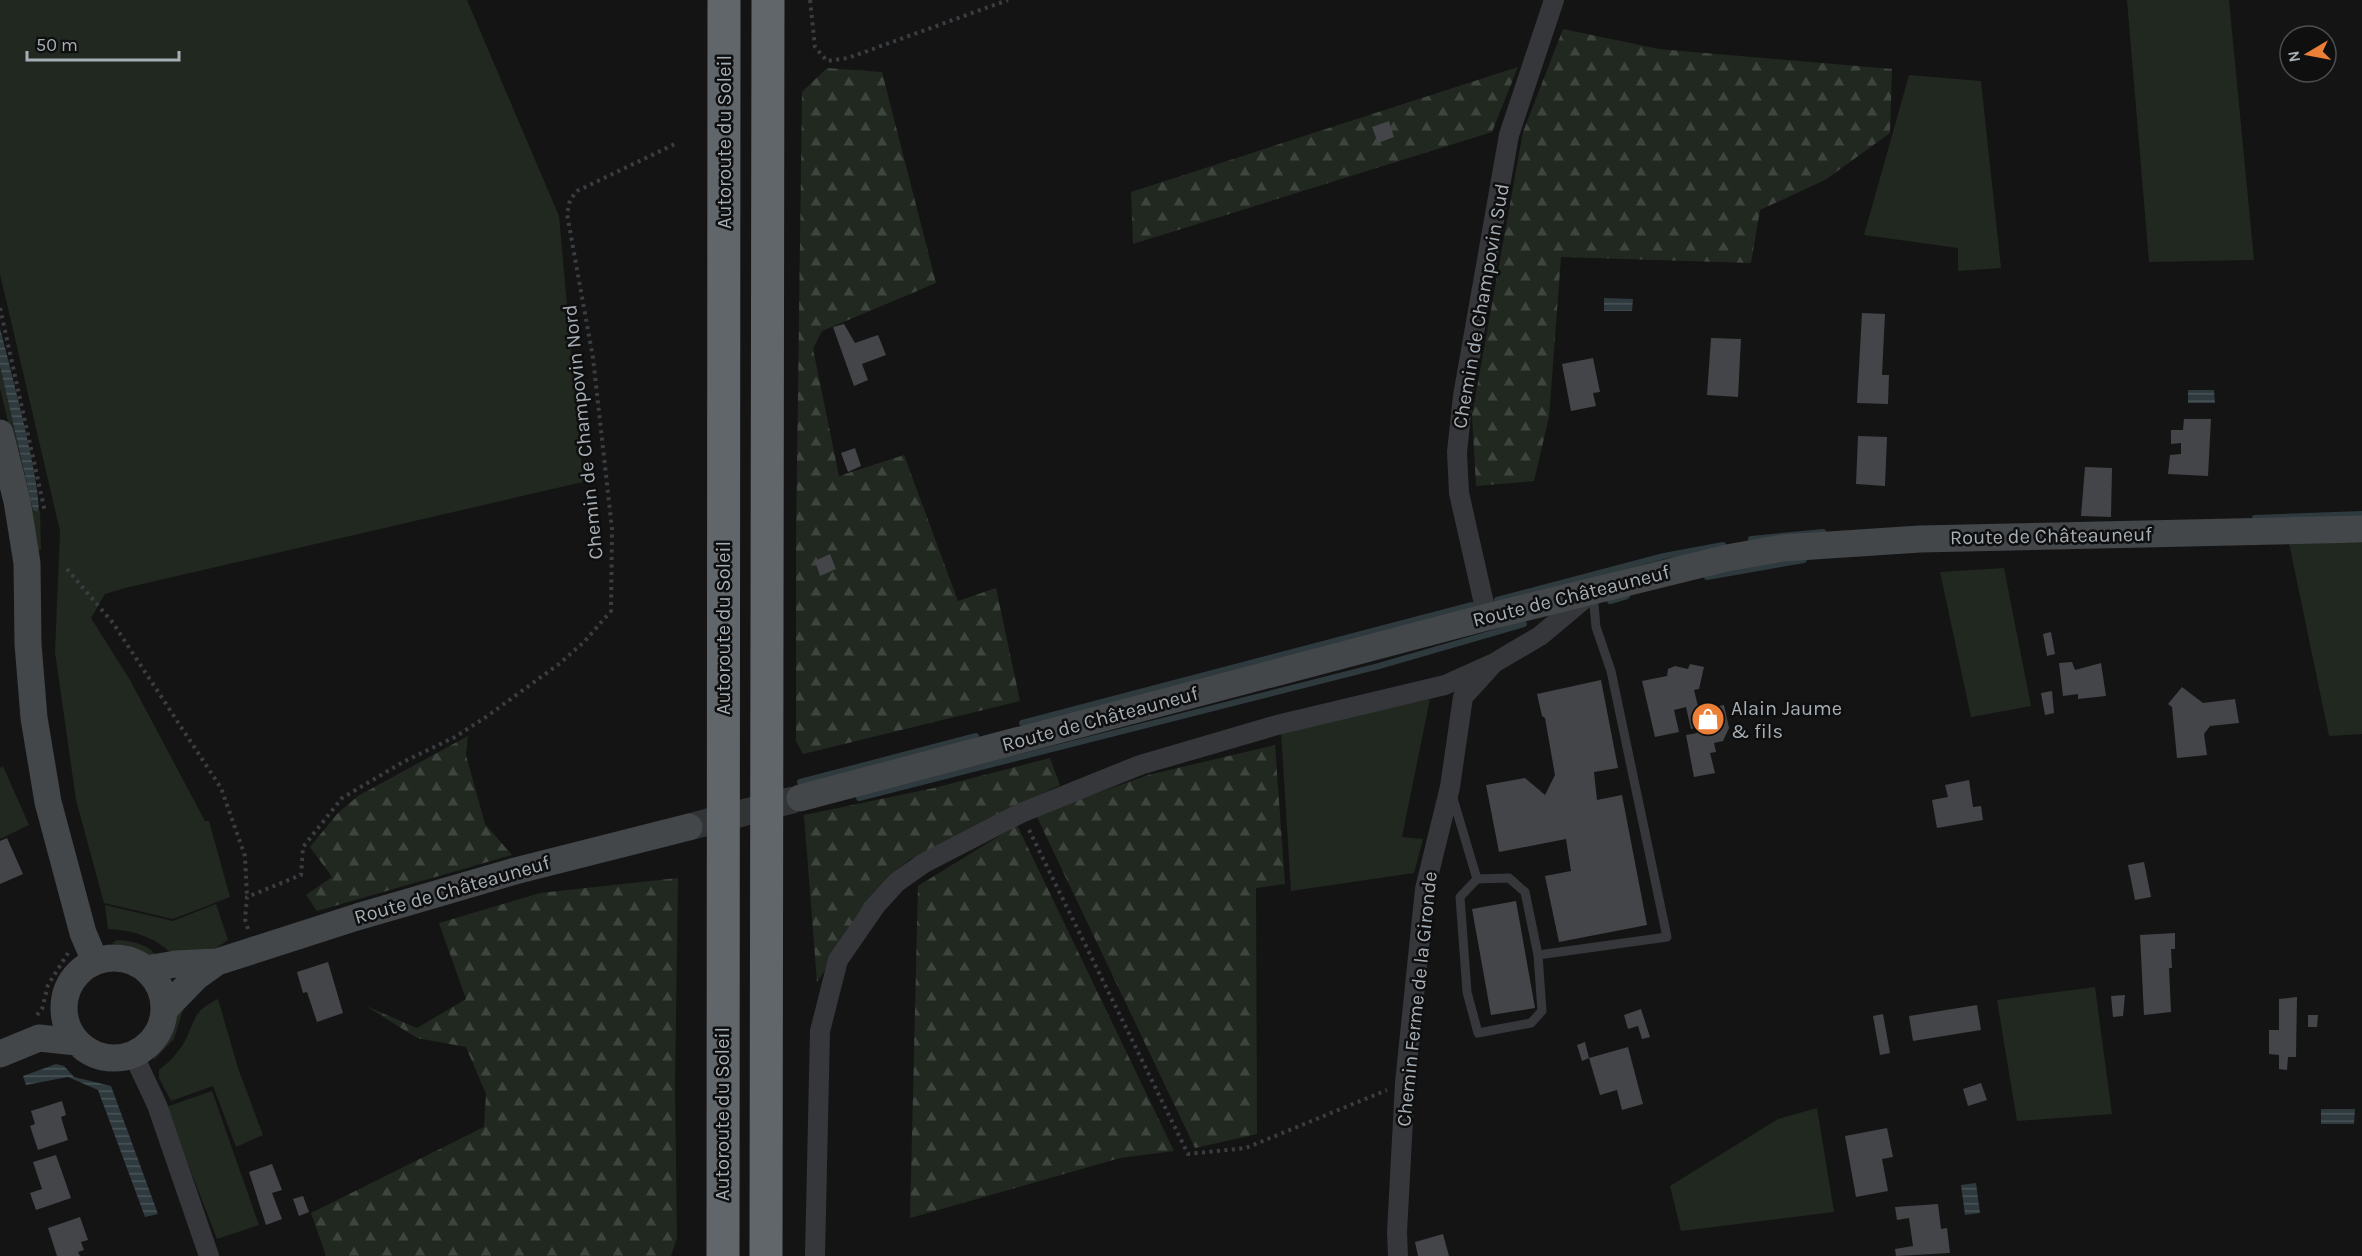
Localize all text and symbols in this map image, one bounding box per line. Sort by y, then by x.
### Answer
scale bar [27,24,178,62]
north arrow [2278,24,2338,84]
text: 50 m [36,34,78,56]
text: N [2283,49,2304,64]
street label: Autoroute du Soleil [713,55,736,229]
street label: Chemin de Champovin Sud [1448,182,1514,430]
street label: Chemin de Champovin Nord [558,303,608,561]
street label: Route de Châteauneuf [1950,523,2152,549]
street label: Autoroute du Soleil [712,541,735,715]
street label: Route de Châteauneuf [1470,560,1672,632]
street label: Route de Châteauneuf [999,682,1201,756]
place label: Alain Jaume & fils [1731,697,1842,743]
shop icon: Alain Jaume & fils [1690,701,1726,737]
street label: Route de Châteauneuf [352,851,553,929]
street label: Chemin Ferme de la Gironde [1392,870,1442,1128]
street label: Autoroute du Soleil [711,1027,734,1201]

